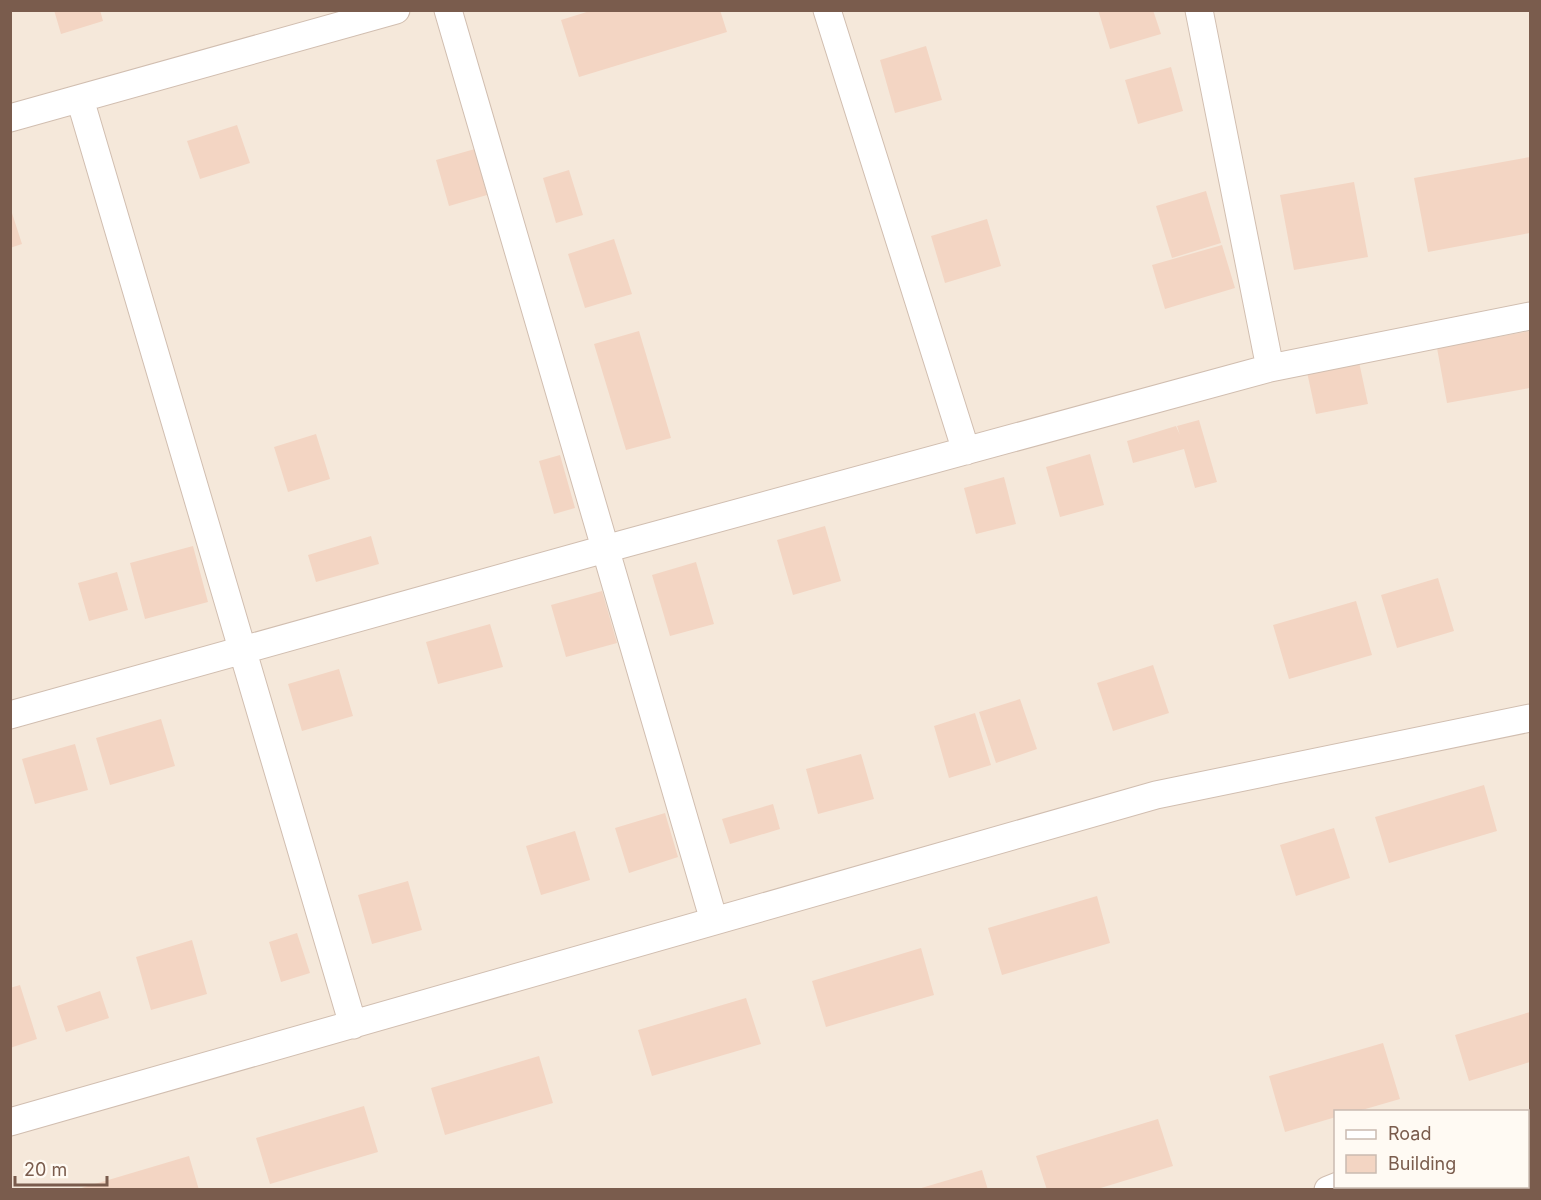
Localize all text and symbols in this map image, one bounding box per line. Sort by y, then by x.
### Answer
legend [1334,1110,1529,1188]
text: Road [1388,1123,1431,1144]
scale bar [15,1149,106,1187]
text: Building [1388,1153,1456,1174]
text: 20 m [24,1159,67,1180]

